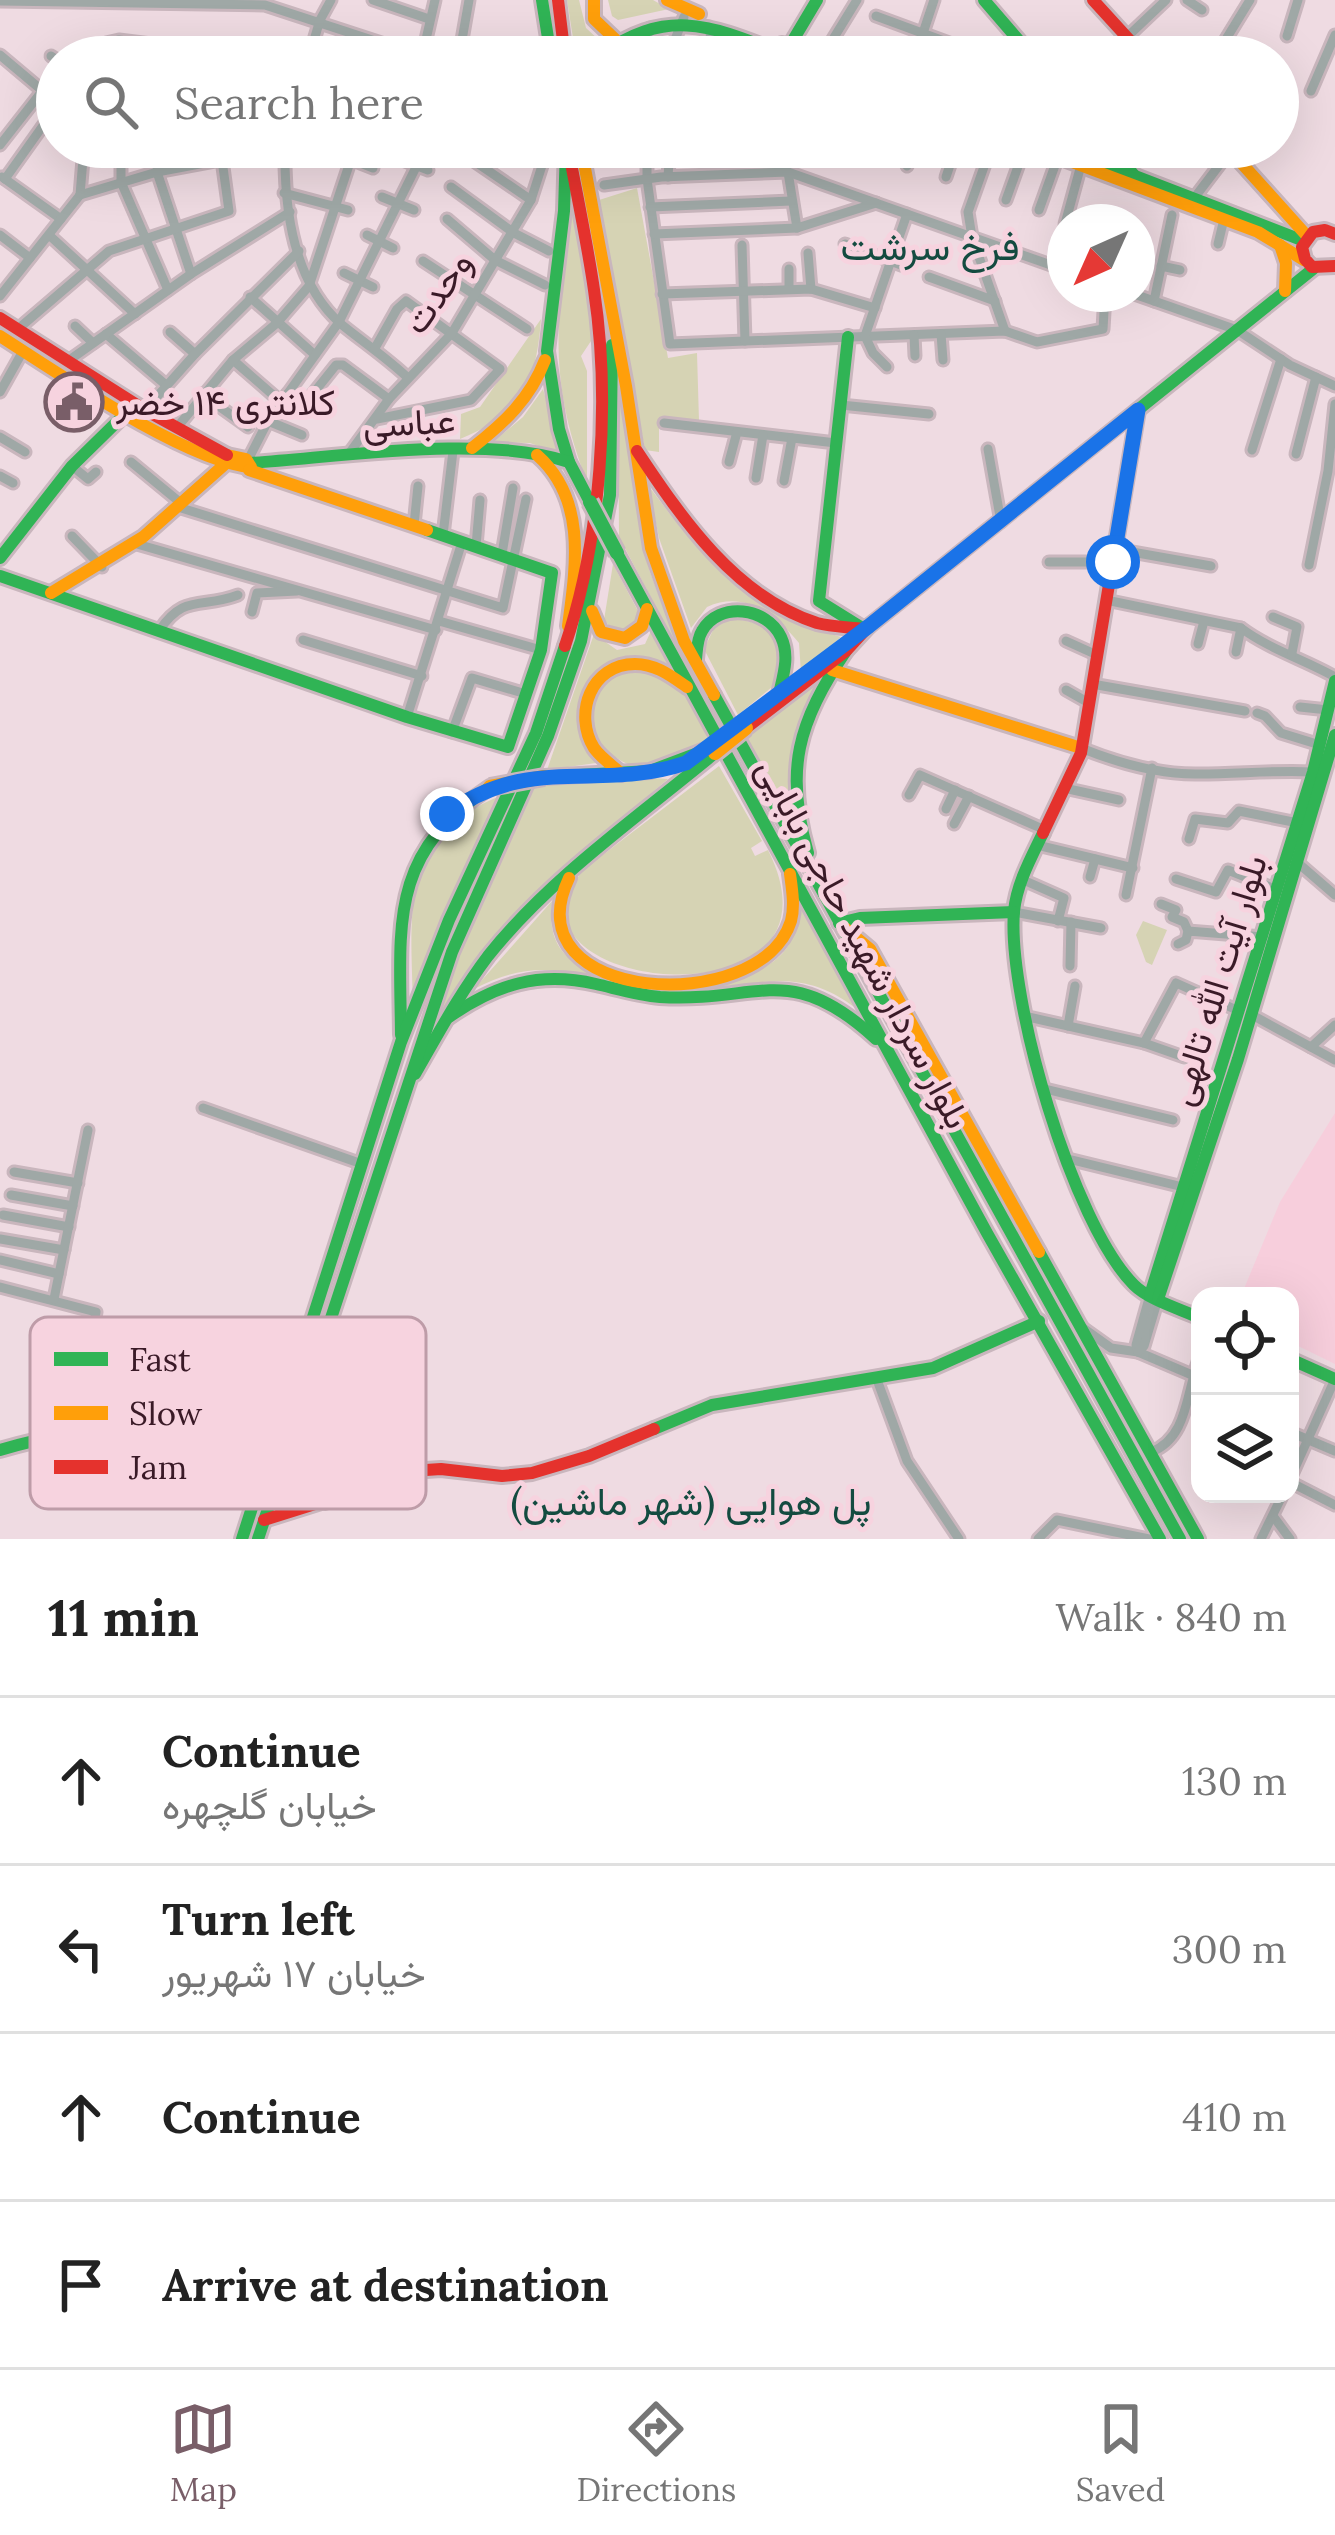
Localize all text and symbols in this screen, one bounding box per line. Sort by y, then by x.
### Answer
search box [36,36,1299,168]
icon: search [78,69,144,135]
text: Search here [174,74,424,131]
north arrow [1047,204,1155,312]
district label: فرخ سرشت [841,221,1020,273]
street label: وحدت [392,242,482,342]
public building icon: کلانتری ۱۴ خضر [43,371,105,433]
place label: کلانتری ۱۴ خضر [115,379,335,425]
street label: عباسی [362,397,456,447]
route start [1086,535,1140,589]
street label: بلوار سردار شهید حاجی بابایی [747,750,981,1136]
route end [420,787,474,841]
street label: بلوار آیت الله تالهی [1157,849,1277,1111]
map controls [1191,1287,1299,1503]
button: locate [1191,1287,1299,1395]
legend [30,1317,426,1509]
text: Fast [129,1338,191,1380]
text: Slow [129,1392,203,1434]
button: layers [1191,1395,1299,1503]
text: Jam [128,1446,187,1488]
district label: (پل هوایی (شهر ماشین [510,1476,872,1528]
text: 11 min [48,1585,199,1650]
text: Walk · 840 m [1055,1592,1287,1642]
text: Continue [162,1722,361,1779]
icon: ahead [48,1748,114,1814]
text: 130 m [1182,1756,1287,1806]
text: خیابان گلچهره [162,1780,377,1830]
text: Turn left [162,1890,355,1947]
icon: left [48,1916,114,1982]
text: 300 m [1172,1924,1287,1974]
text: خیابان ۱۷ شهریور [162,1948,426,1998]
icon: ahead [48,2084,114,2150]
text: Continue [162,2088,361,2145]
text: 410 m [1182,2092,1287,2142]
icon: arrive [48,2252,114,2318]
text: Arrive at destination [162,2256,609,2313]
tab: Map [170,2396,237,2510]
tab: Directions [577,2396,736,2510]
tab: Saved [1076,2396,1165,2510]

